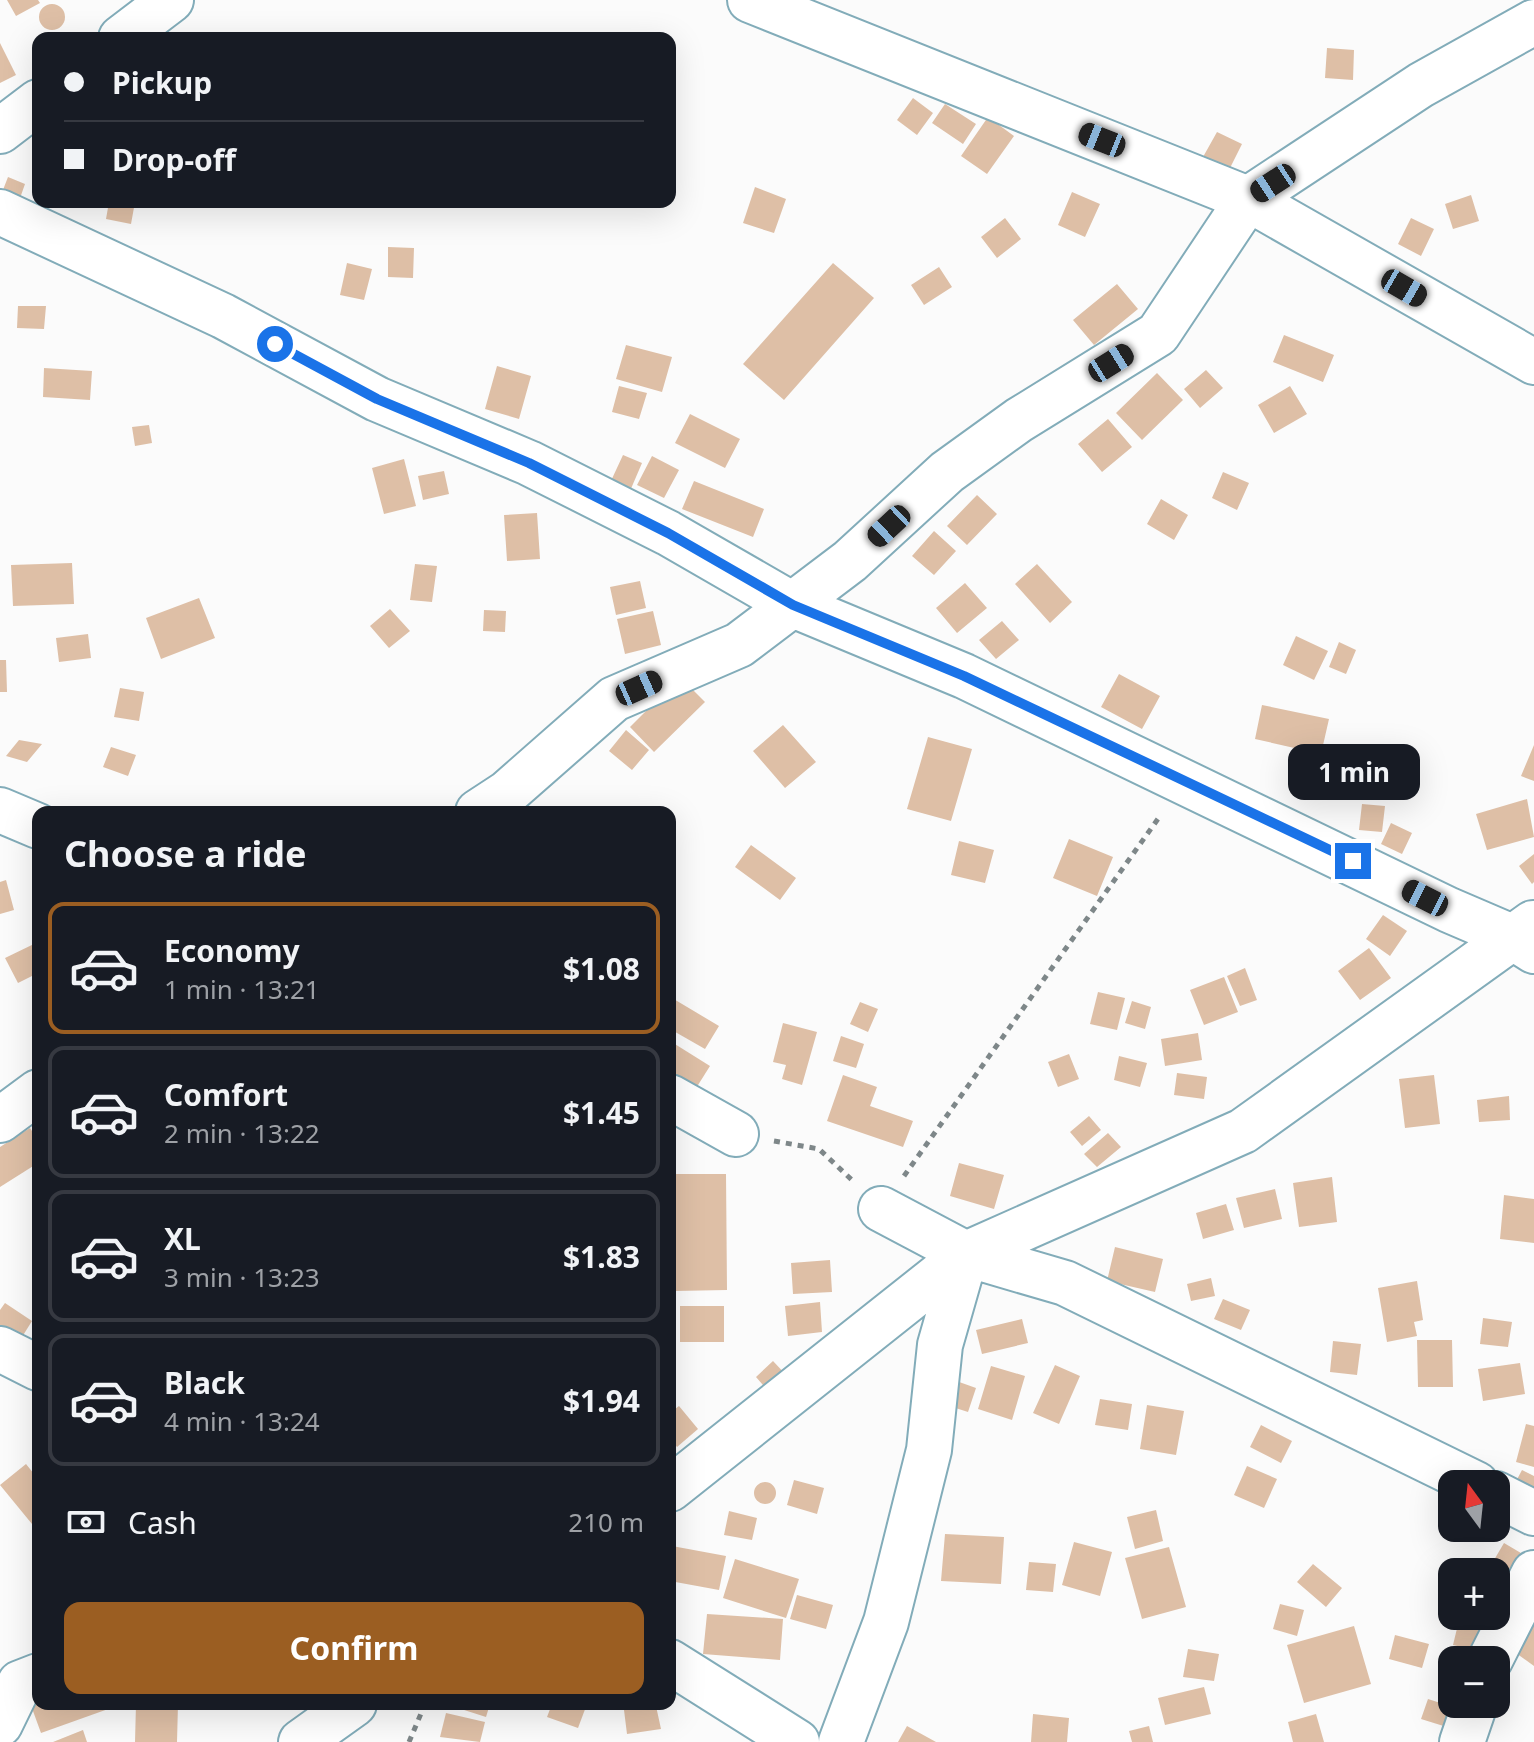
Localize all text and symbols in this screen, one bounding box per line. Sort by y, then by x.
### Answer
text: Pickup [112,62,212,103]
car [1075,120,1129,160]
text: Drop-off [112,139,236,180]
car [1246,160,1300,206]
car [1377,266,1431,310]
route start [257,326,293,362]
car [1084,340,1138,386]
car [863,501,915,551]
car [612,667,666,709]
callout: 1 min [1287,745,1419,801]
text: 1 min [1318,754,1390,790]
text: Choose a ride [64,829,306,878]
route end [1335,843,1371,879]
car [1398,876,1452,920]
text: Economy [164,930,300,971]
icon: car [68,932,140,1004]
text: $1.08 [563,948,640,989]
text: 1 min · 13:21 [164,971,320,1007]
text: Comfort [164,1074,288,1115]
icon: car [68,1076,140,1148]
text: $1.45 [563,1092,640,1133]
text: 2 min · 13:22 [164,1115,320,1151]
text: XL [164,1218,201,1259]
icon: car [68,1220,140,1292]
text: $1.83 [563,1236,640,1277]
text: 3 min · 13:23 [164,1259,320,1295]
text: Black [164,1362,245,1403]
icon: car [68,1364,140,1436]
text: $1.94 [563,1380,640,1421]
text: 4 min · 13:24 [164,1403,320,1439]
north arrow [1438,1470,1510,1542]
map controls [1438,1470,1510,1718]
icon: cash [64,1500,108,1544]
text: Cash [128,1502,197,1543]
text: 210 m [568,1504,644,1540]
button: + [1438,1558,1510,1630]
button: Confirm [64,1602,644,1694]
button: − [1438,1646,1510,1718]

